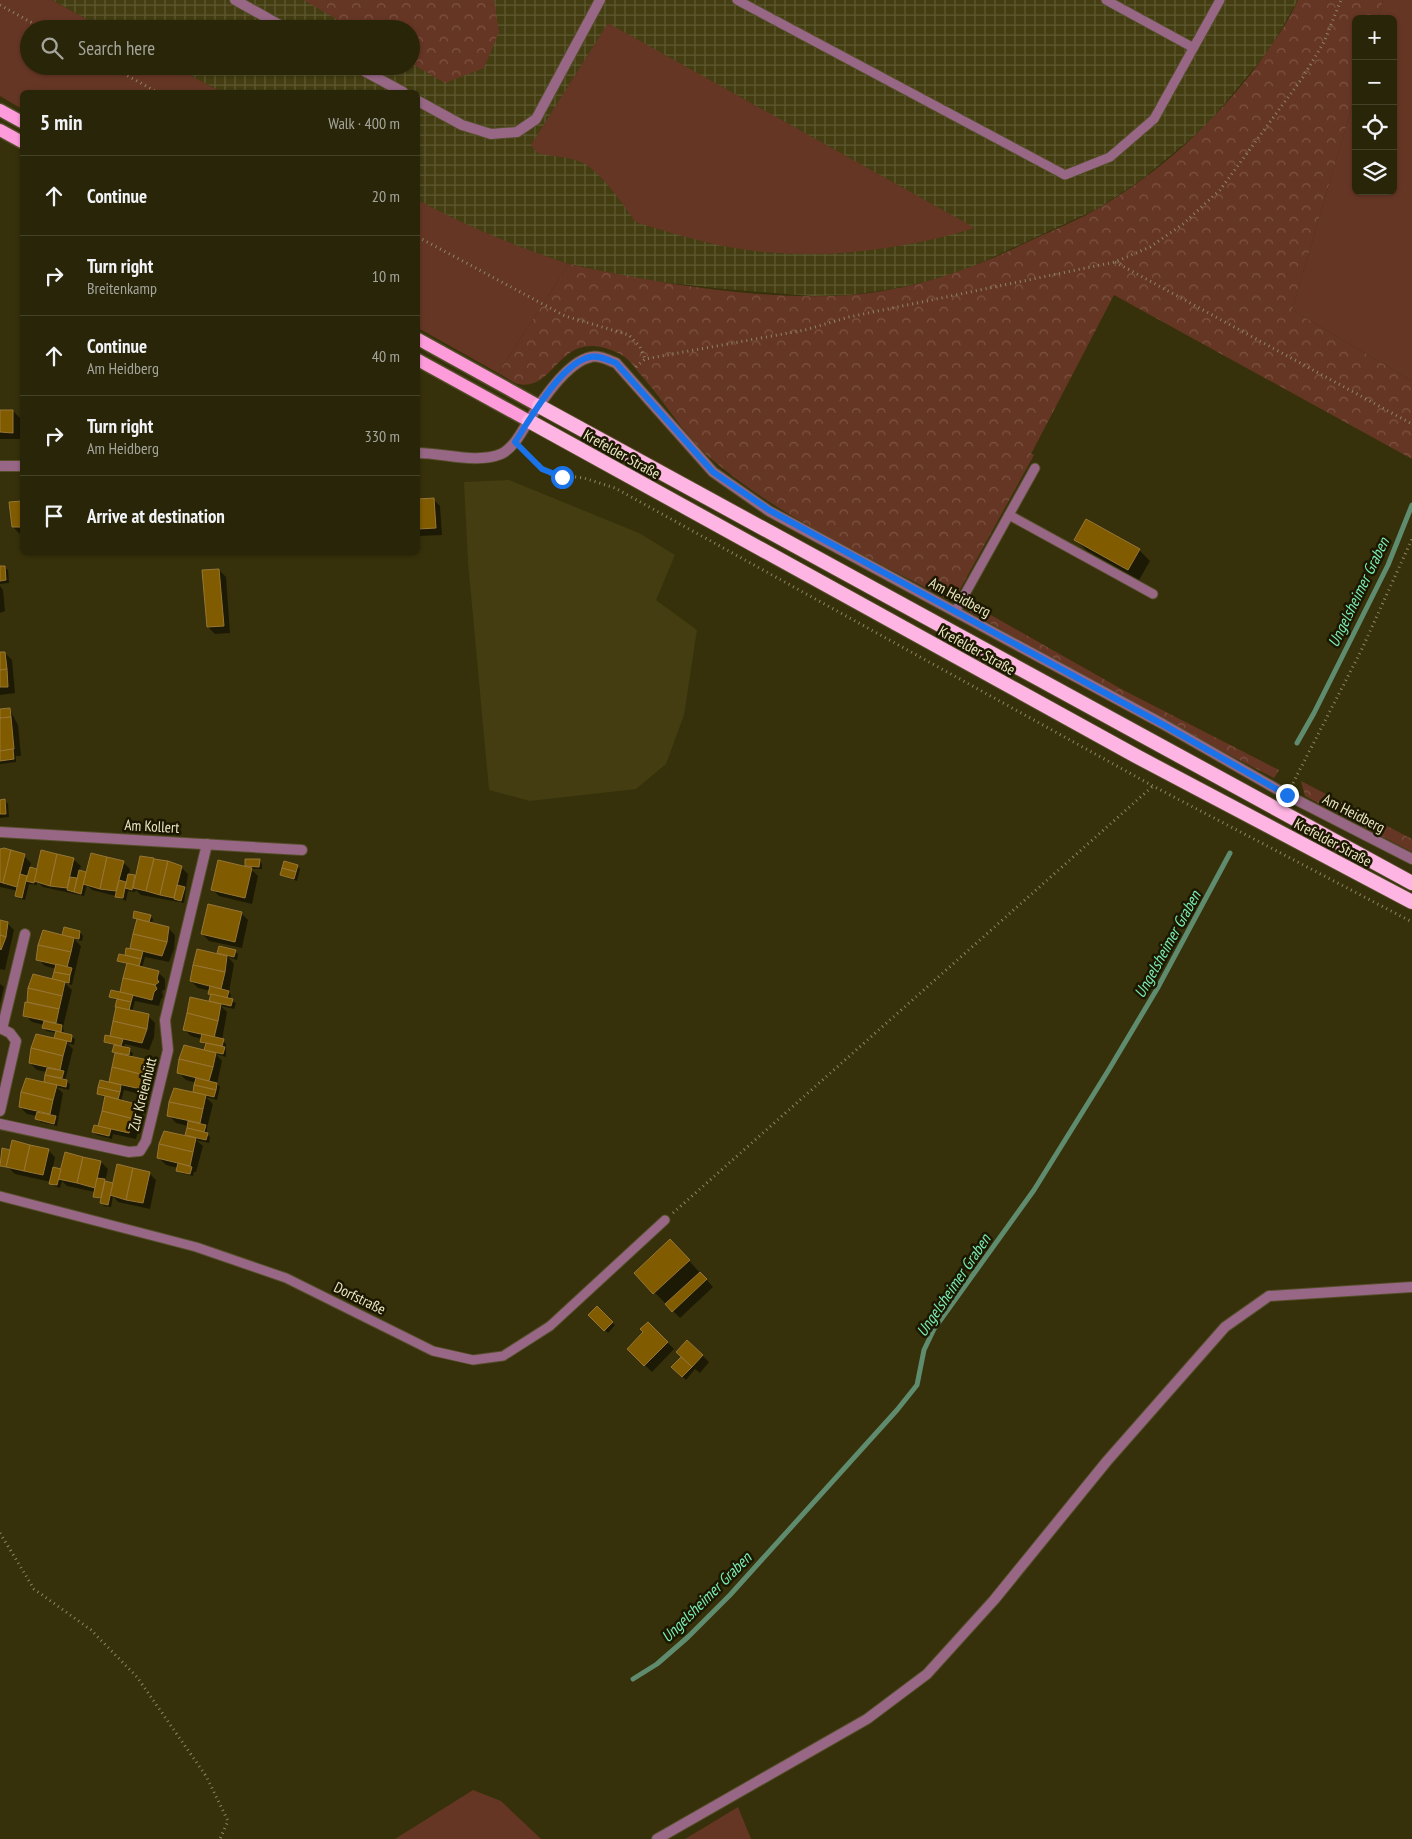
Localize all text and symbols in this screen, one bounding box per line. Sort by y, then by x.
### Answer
map controls [1352,15,1397,195]
button: + [1352,15,1397,60]
search box [20,20,420,75]
icon: search [38,34,66,62]
text: Search here [78,36,155,60]
button: − [1352,60,1397,105]
button: locate [1352,105,1397,150]
text: 5 min [40,109,82,136]
text: Walk · 400 m [328,113,400,133]
button: layers [1352,150,1397,195]
icon: ahead [40,182,68,210]
text: Continue [87,184,147,208]
text: 20 m [372,186,400,206]
text: Turn right [87,254,153,278]
icon: right [40,262,68,290]
text: 10 m [372,266,400,286]
text: Breitenkamp [87,278,157,298]
text: Continue [87,334,147,358]
icon: ahead [40,342,68,370]
text: 40 m [372,346,400,366]
text: Am Heidberg [87,358,159,378]
text: Turn right [87,414,153,438]
icon: right [40,422,68,450]
street label: Krefelder Straße [580,425,664,483]
text: 330 m [365,426,400,446]
text: Am Heidberg [87,438,159,458]
route start [551,466,574,489]
icon: arrive [40,502,68,530]
text: Arrive at destination [87,504,225,528]
water label: Ungelsheimer Graben [1323,533,1394,650]
street label: Am Heidberg [926,573,994,621]
street label: Krefelder Straße [935,621,1019,679]
route end [1276,784,1299,807]
street label: Am Heidberg [1320,789,1388,837]
street label: Krefelder Straße [1291,814,1375,870]
street label: Am Kollert [124,815,180,837]
water label: Ungelsheimer Graben [1129,886,1205,1001]
street label: Zur Kreienhütt [124,1055,160,1133]
water label: Ungelsheimer Graben [911,1229,995,1340]
street label: Dorfstraße [331,1277,389,1319]
water label: Ungelsheimer Graben [657,1547,756,1646]

